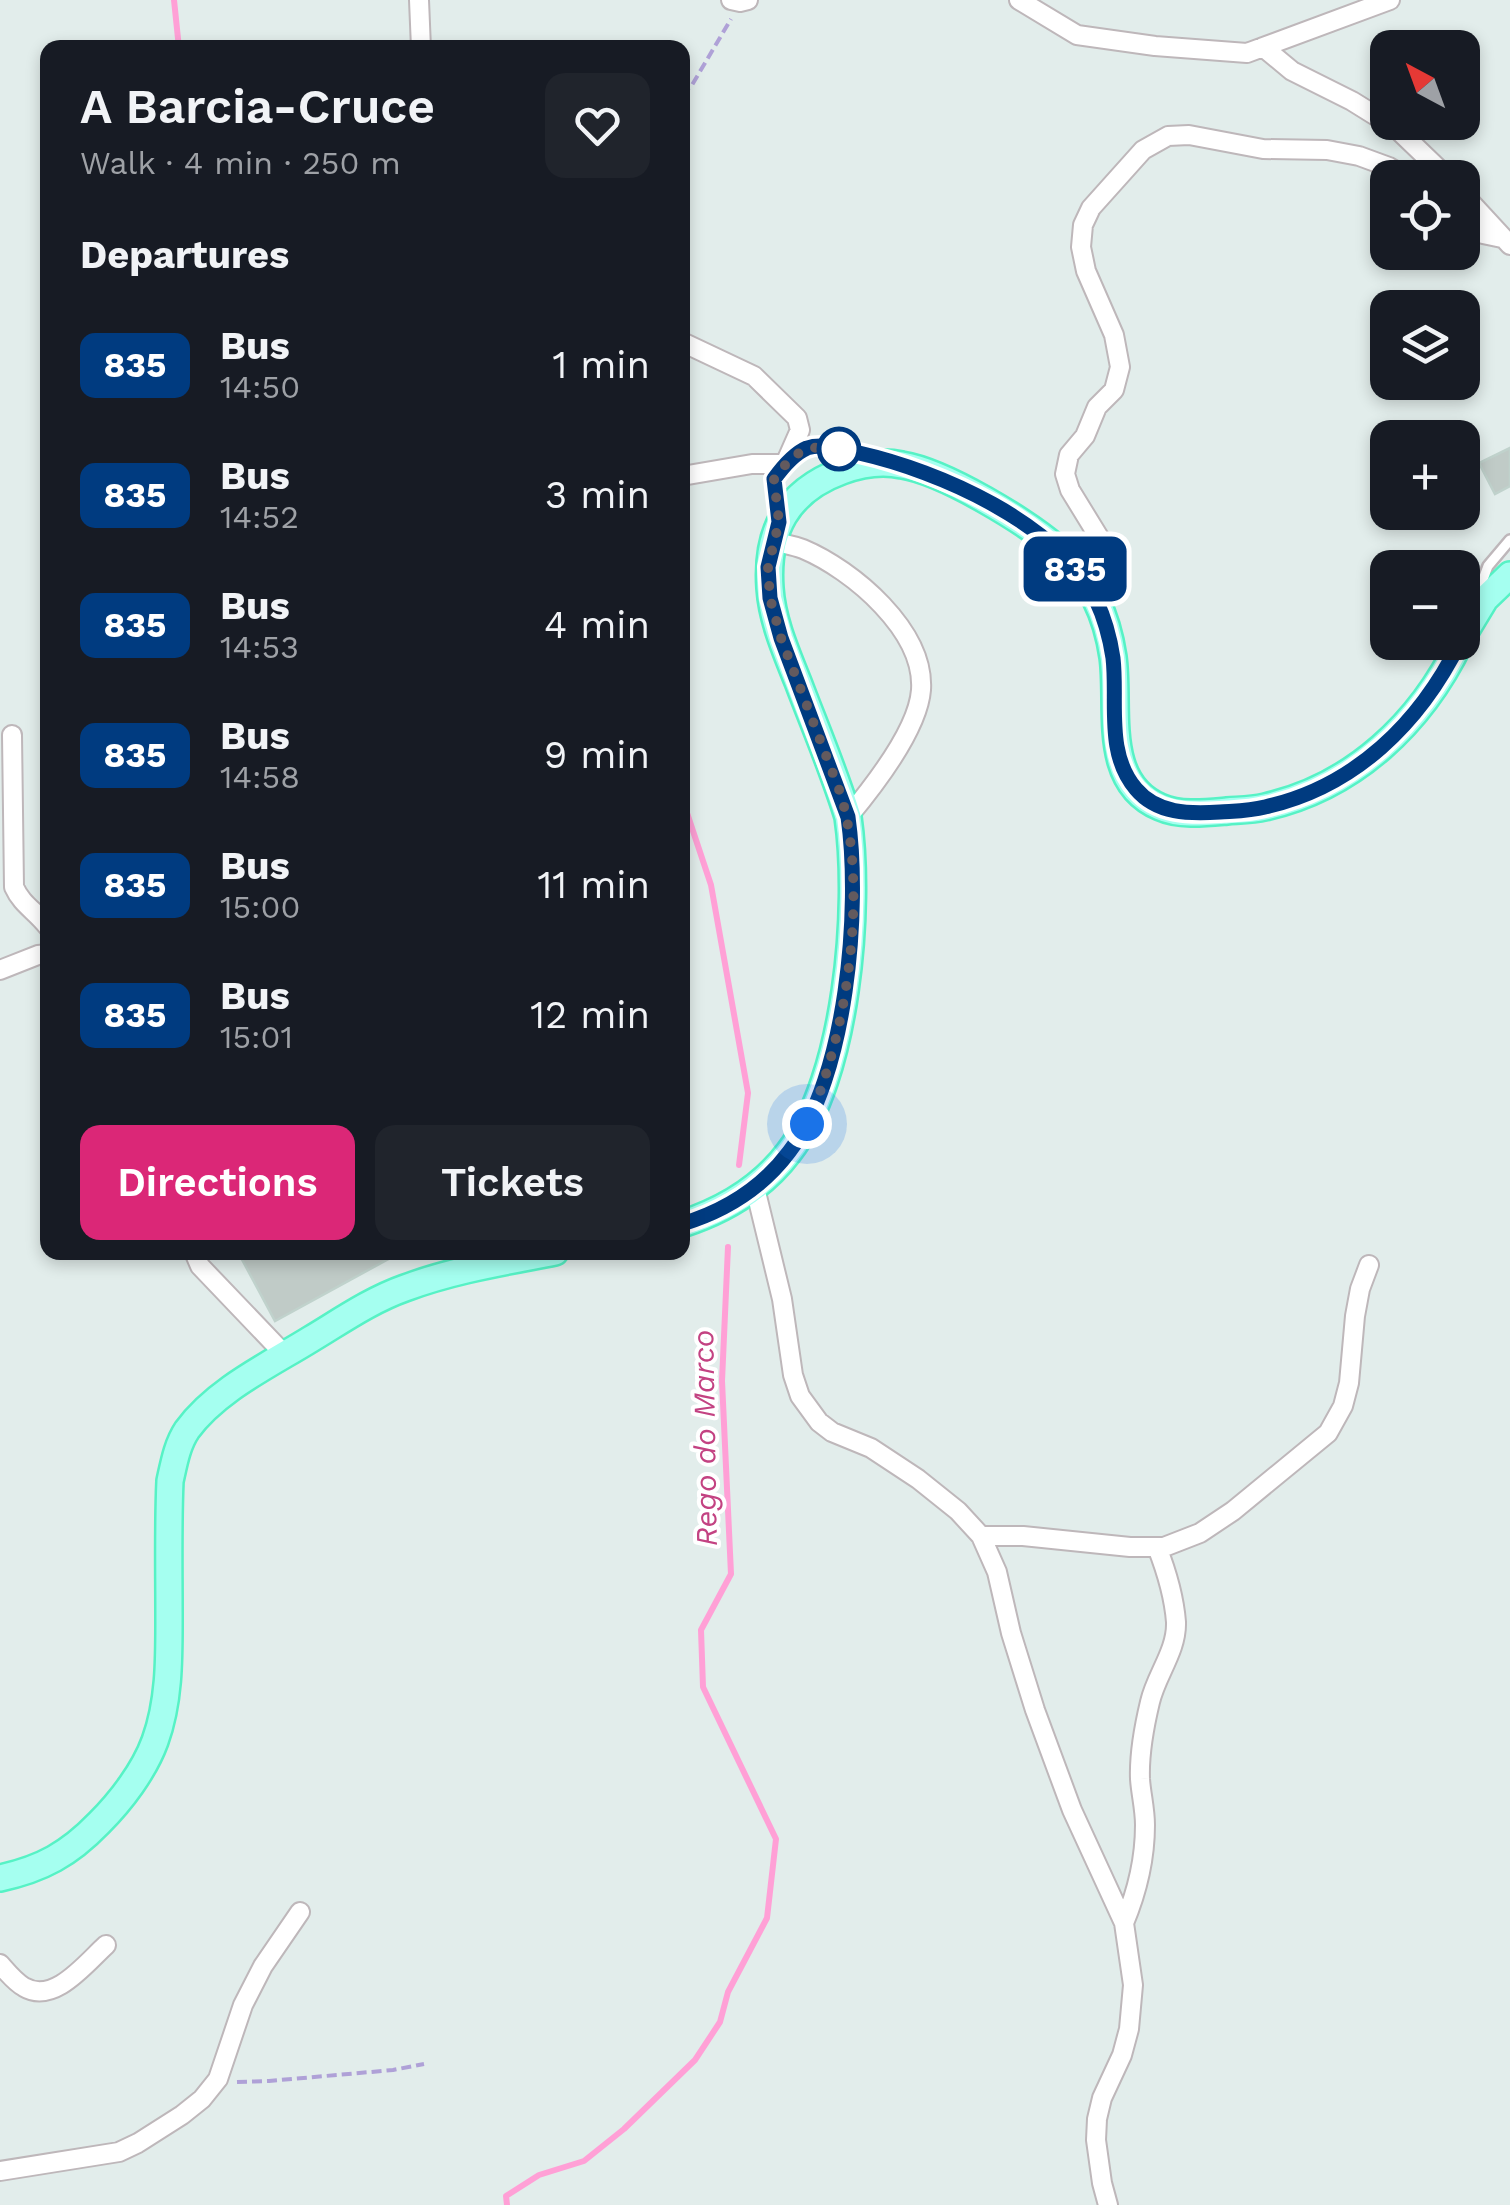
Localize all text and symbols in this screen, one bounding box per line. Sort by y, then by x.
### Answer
north arrow [1370,30,1480,140]
map controls [1370,30,1480,660]
button: heart [545,73,650,178]
text: A Barcia-Cruce [80,78,435,135]
text: Walk · 4 min · 250 m [80,144,401,182]
button: locate [1370,160,1480,270]
text: Departures [80,233,289,277]
button: layers [1370,290,1480,400]
text: Bus [220,324,290,368]
text: 1 min [552,343,650,387]
text: 835 [104,344,166,386]
text: 14:50 [220,368,300,406]
button: + [1370,420,1480,530]
unlabelled marker [818,428,860,470]
text: Bus [220,454,290,498]
text: 3 min [545,473,650,517]
text: 835 [104,474,166,516]
text: 14:52 [220,498,299,536]
line badge: 835 [1018,536,1132,602]
text: 835 [1044,548,1106,590]
button: − [1370,550,1480,660]
text: Bus [220,584,290,628]
text: 4 min [544,603,650,647]
text: 835 [104,604,166,646]
text: 14:53 [220,628,299,666]
text: Bus [220,714,290,758]
text: 9 min [544,733,650,777]
text: 835 [104,734,166,776]
text: 14:58 [220,758,300,796]
text: Bus [220,844,290,888]
text: 11 min [538,863,650,907]
text: 835 [104,864,166,906]
text: 15:00 [220,888,300,926]
text: Bus [220,974,290,1018]
text: 12 min [530,993,650,1037]
text: 835 [104,994,166,1036]
text: 15:01 [220,1018,293,1056]
your location [782,1099,832,1149]
button: Directions [80,1125,355,1240]
button: Tickets [375,1125,650,1240]
water label: Rego do Marco [685,1329,724,1547]

